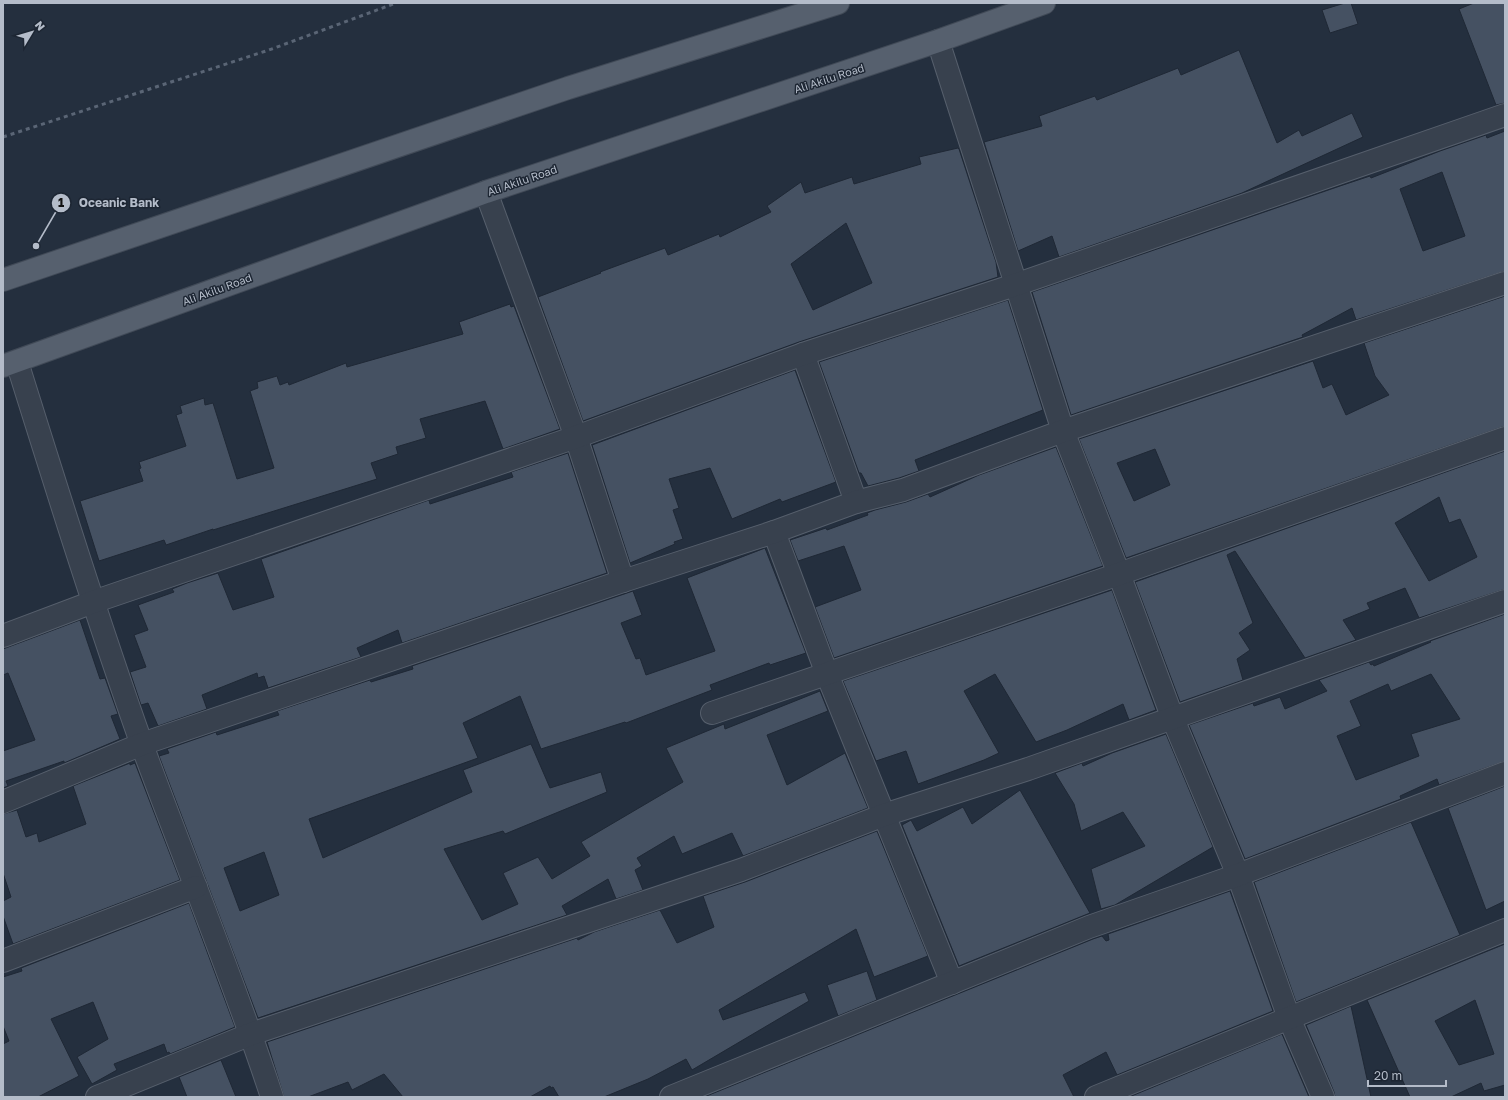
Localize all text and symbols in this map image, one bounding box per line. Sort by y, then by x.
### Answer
north arrow [12,12,52,52]
text: N [33,18,48,33]
street label: Ali Akilu Road [792,61,866,95]
street label: Ali Akilu Road [485,162,559,198]
callout: Oceanic Bank [51,191,167,215]
text: 1 [58,195,64,210]
text: Oceanic Bank [79,195,159,210]
street label: Ali Akilu Road [181,270,253,308]
scale bar [1368,1062,1446,1088]
text: 20 m [1374,1068,1402,1083]

